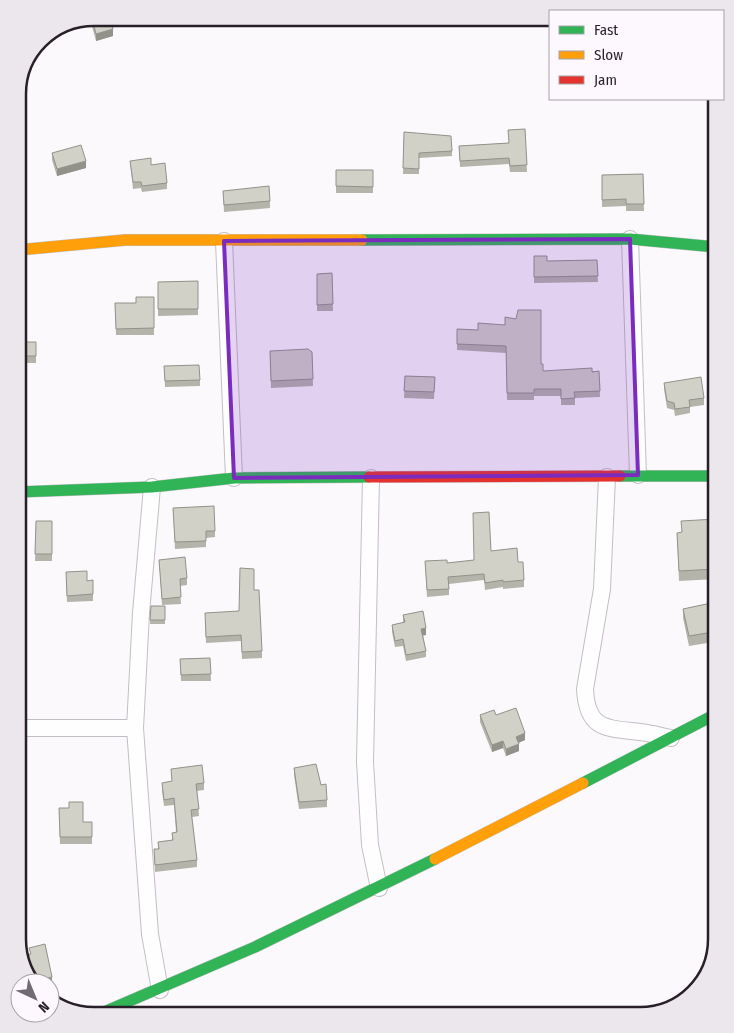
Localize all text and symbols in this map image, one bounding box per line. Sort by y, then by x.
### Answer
legend [549,10,724,100]
text: Fast [594,21,618,39]
text: Slow [594,46,623,64]
text: Jam [594,71,617,89]
north arrow [10,973,60,1023]
text: N [35,998,53,1016]

